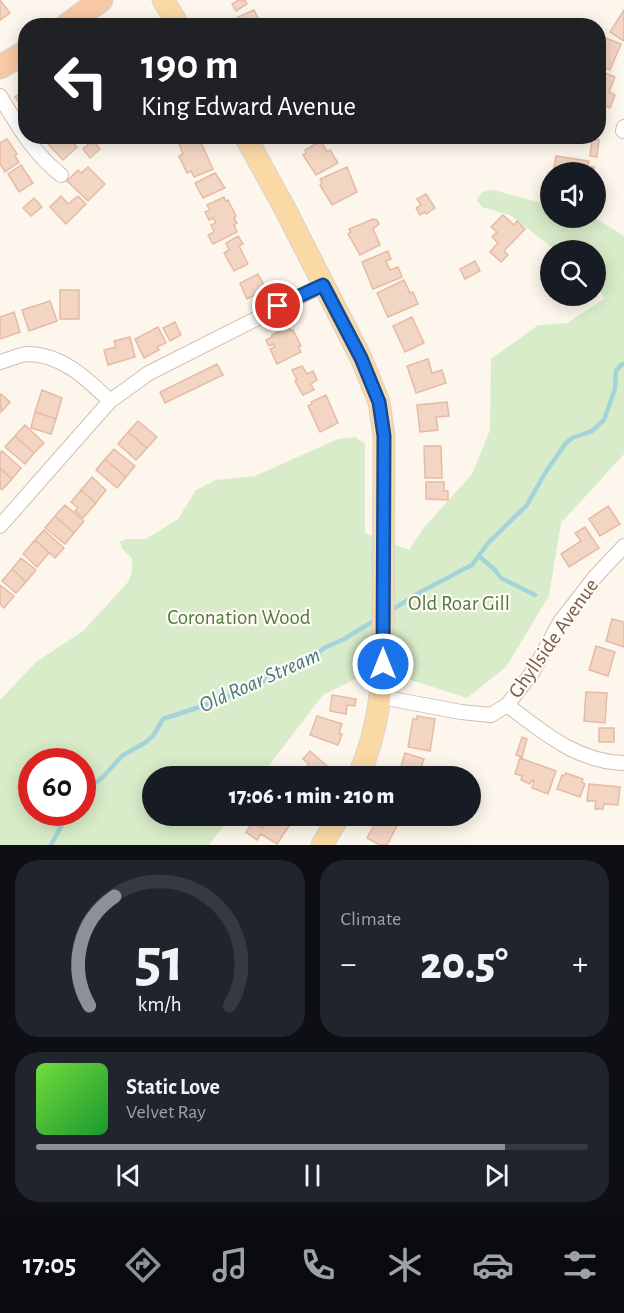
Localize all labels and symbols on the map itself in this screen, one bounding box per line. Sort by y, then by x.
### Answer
pin [252,280,303,331]
street label: Ghyllside Avenue [505,575,602,702]
park label: Old Roar Gill [408,593,510,614]
park label: Coronation Wood [167,607,311,628]
position arrow [351,632,415,696]
water label: Old Roar Stream [196,643,323,716]
speed limit sign: 60 [18,748,96,826]

